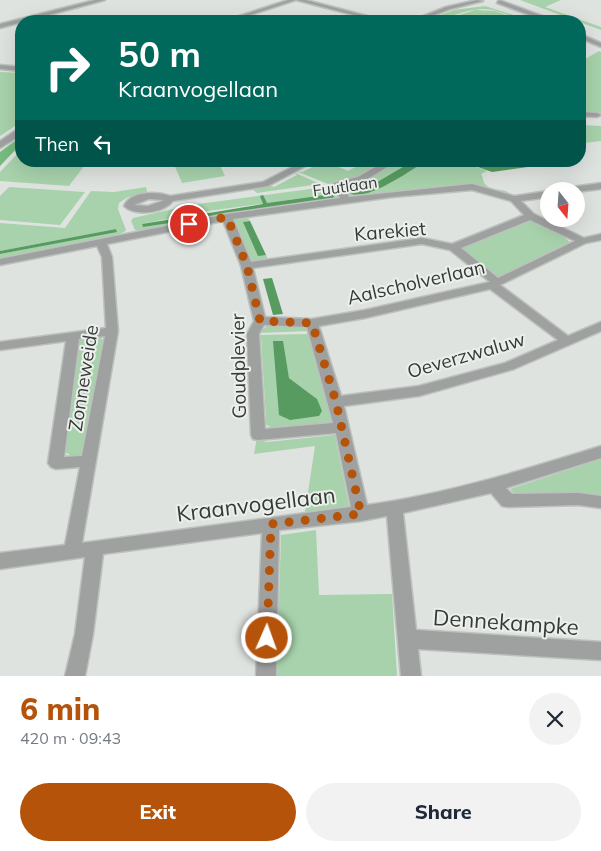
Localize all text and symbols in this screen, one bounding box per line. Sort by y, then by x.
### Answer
text: 50 m [118,32,201,76]
icon: right [35,35,100,100]
text: Kraanvogellaan [118,75,278,103]
icon: left [89,130,117,158]
text: Then [35,132,79,156]
street label: Fuutlaan [311,172,379,200]
north arrow [540,182,585,228]
map controls [540,182,585,227]
pin [168,203,210,245]
icon: arrive [175,210,203,238]
street label: Karekiet [353,216,427,246]
street label: Aalscholverlaan [345,254,487,310]
street label: Goudplevier [225,313,251,419]
street label: Zonneweide [63,323,103,433]
street label: Oeverzwaluw [404,327,528,383]
street label: Kraanvogellaan [175,480,337,528]
street label: Dennekampke [432,603,580,641]
position arrow [240,611,292,663]
text: 6 min [20,690,100,728]
button: close [529,693,581,745]
text: 420 m · 09:43 [20,728,121,748]
button: Exit [20,783,296,841]
button: Share [306,783,581,841]

